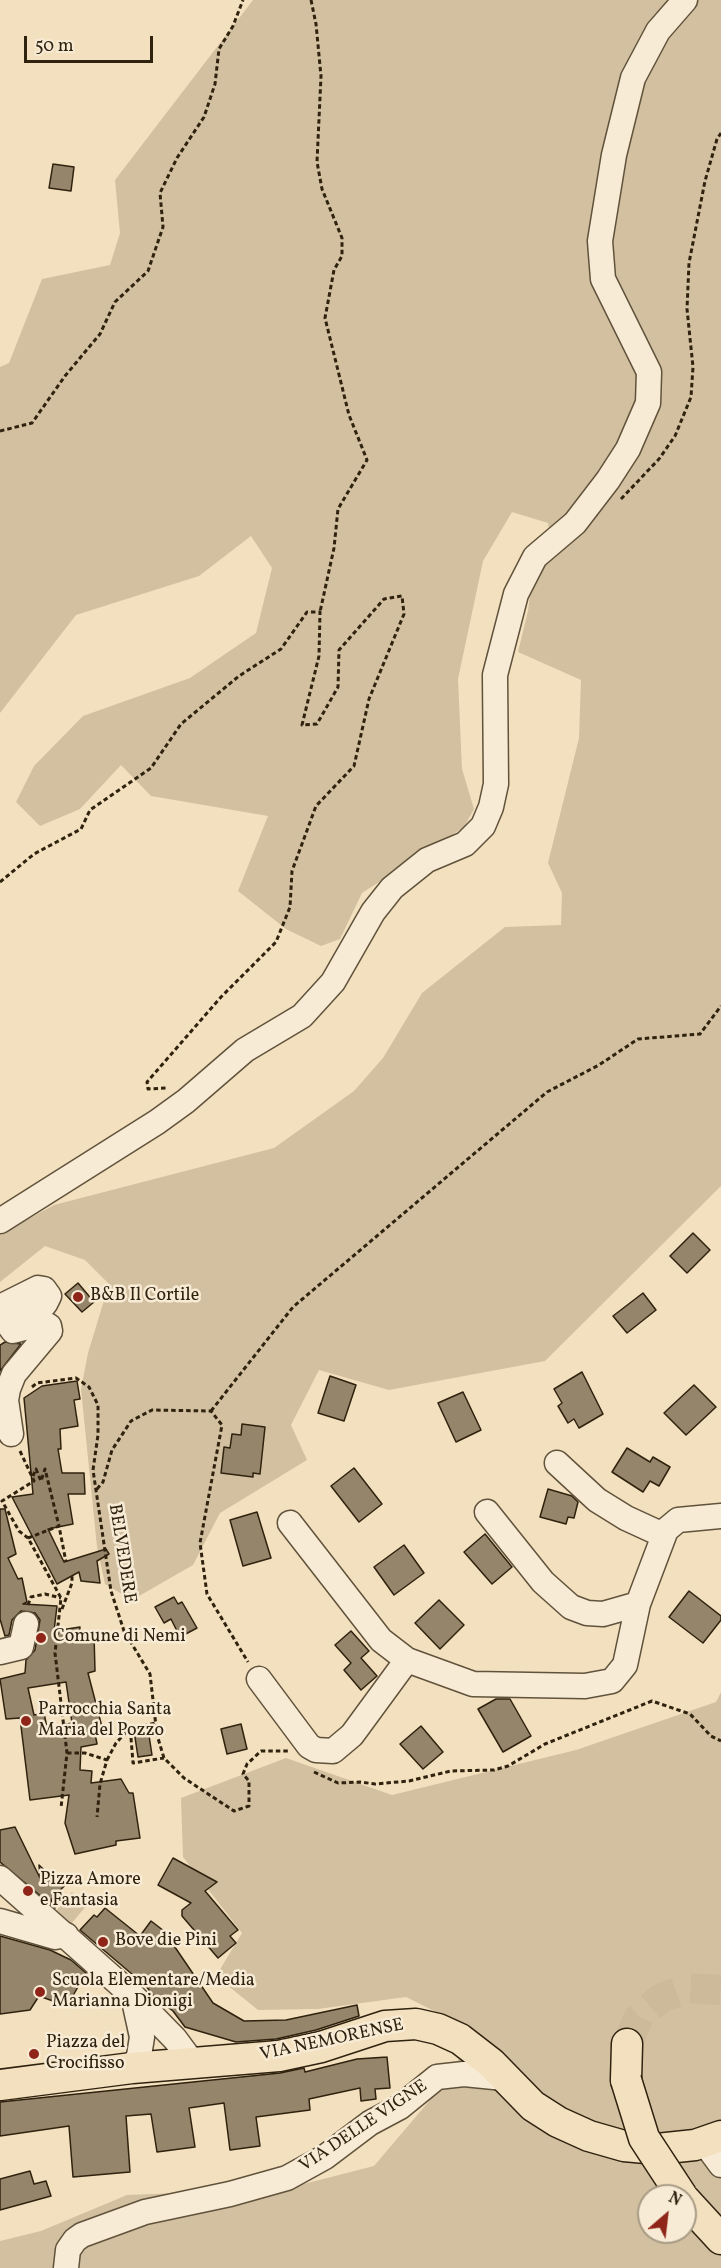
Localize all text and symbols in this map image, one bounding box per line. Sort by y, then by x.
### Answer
scale bar [27,24,156,62]
text: 50 m [35,34,74,59]
place label: B&B Il Cortile [90,1286,199,1308]
marker: B&B Il Cortile [71,1290,85,1304]
street label: BELVEDERE [102,1503,140,1605]
place label: Comune di Nemi [53,1627,186,1649]
marker: Comune di Nemi [34,1631,48,1645]
place label: Parrocchia Santa Maria del Pozzo [38,1700,171,1742]
marker: Parrocchia Santa Maria del Pozzo [19,1714,33,1728]
place label: Pizza Amore e Fantasia [40,1870,141,1912]
marker: Pizza Amore e Fantasia [21,1884,35,1898]
place label: Bove die Pini [115,1931,217,1953]
marker: Bove die Pini [96,1935,110,1949]
place label: Scuola Elementare/Media Marianna Dionigi [52,1971,255,2014]
marker: Scuola Elementare/Media Marianna Dionigi [33,1985,47,1999]
street label: VIA NEMORENSE [258,2015,406,2067]
place label: Piazza del Crocifisso [46,2033,126,2076]
marker: Piazza del Crocifisso [27,2047,41,2061]
street label: VIA DELLE VIGNE [296,2076,432,2178]
north arrow [637,2184,697,2244]
text: N [664,2187,685,2212]

